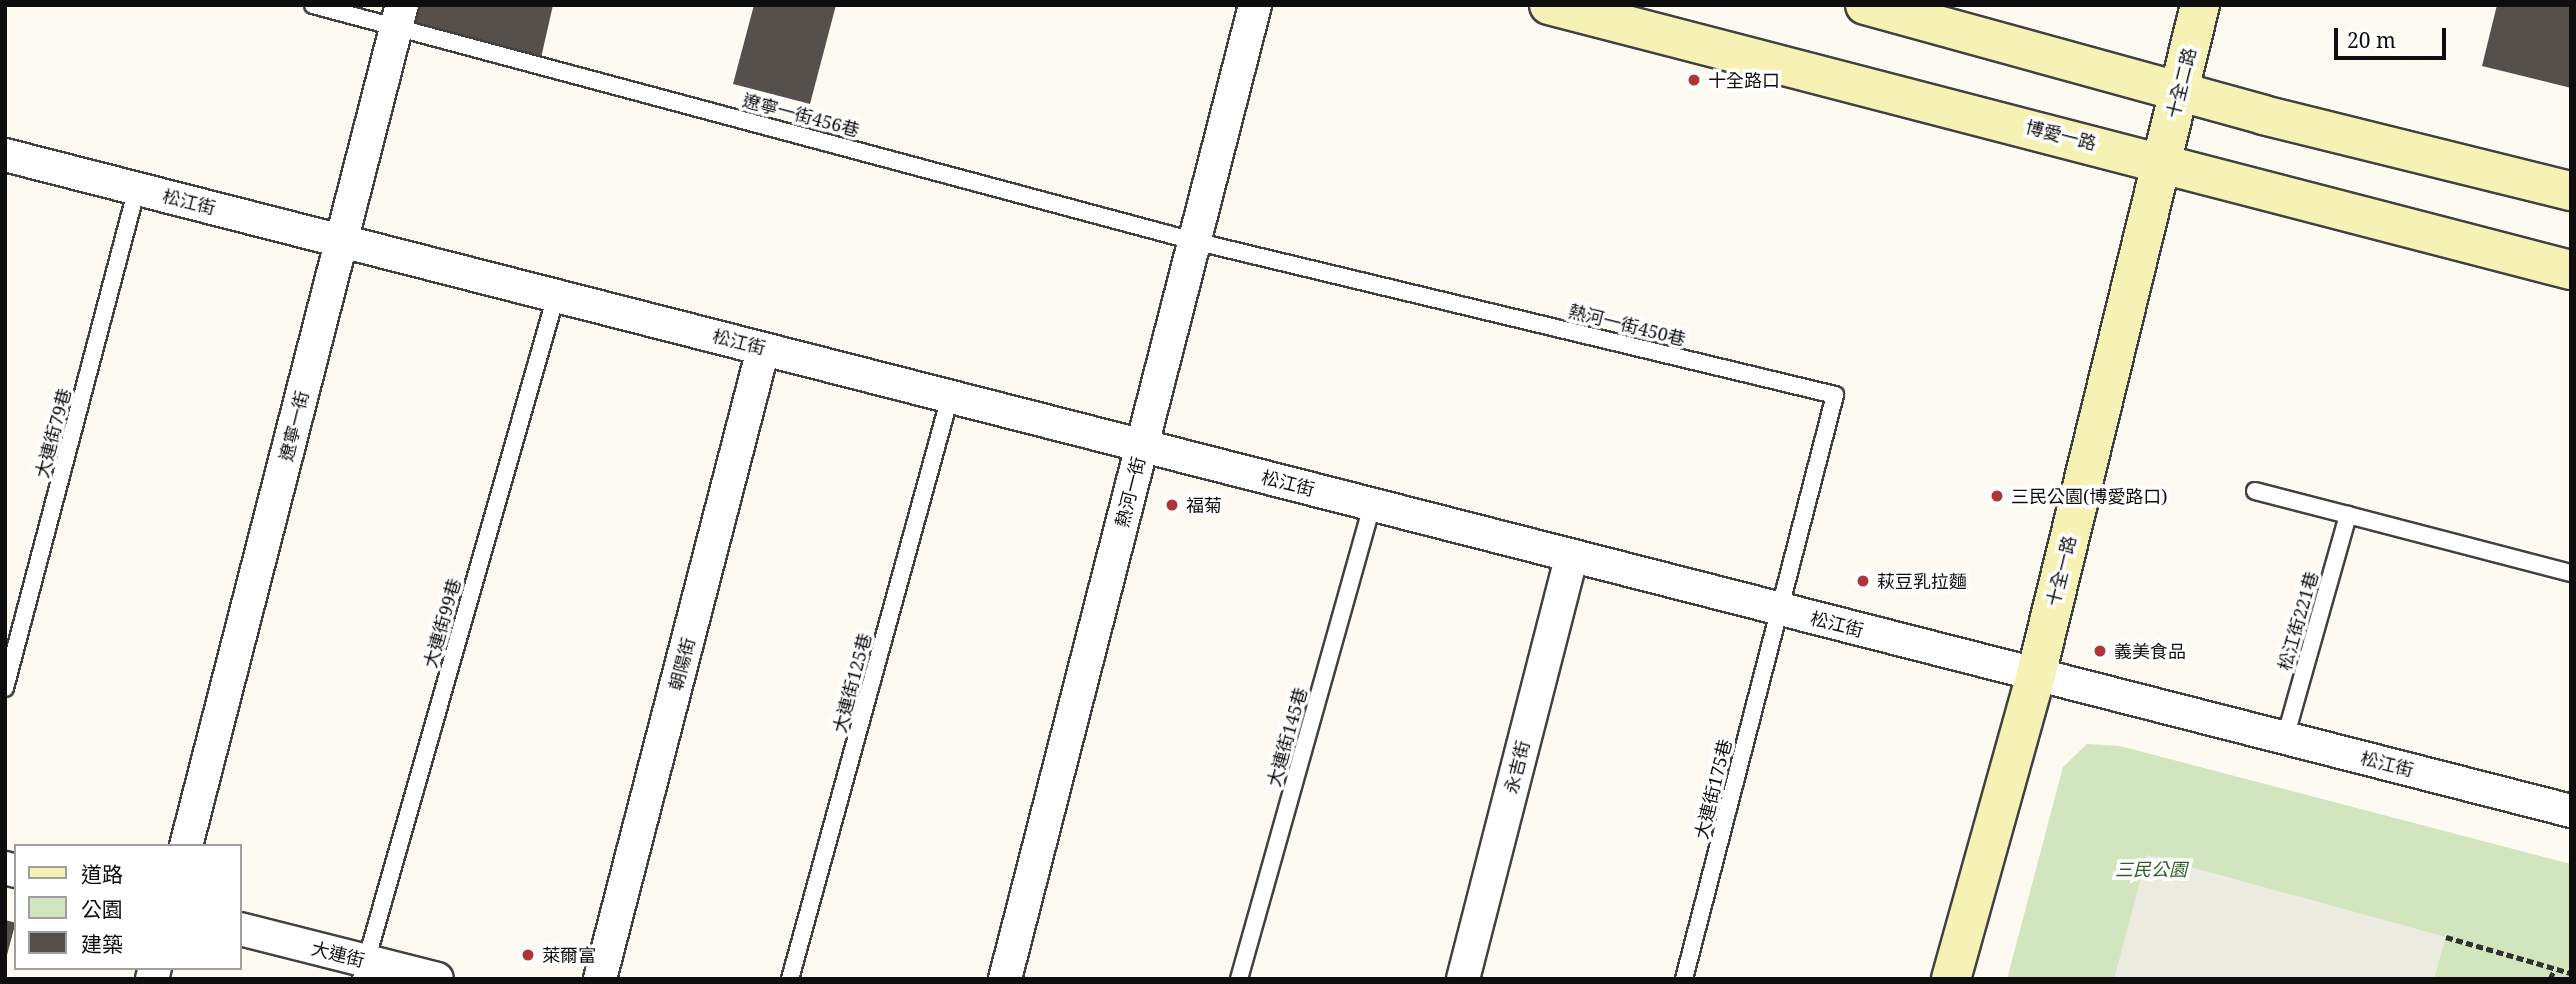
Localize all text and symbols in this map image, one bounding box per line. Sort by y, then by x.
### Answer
scale bar [2338,14,2450,58]
text: 20 m [2347,26,2396,54]
street label: 十全二路 [2162,45,2200,121]
place label: 十全路口 [1708,69,1780,91]
marker: 十全路口 [1686,72,1702,88]
street label: 遼寧一街456巷 [740,89,862,141]
street label: 博愛一路 [2023,116,2099,154]
street label: 松江街 [160,185,218,219]
street label: 熱河一街450巷 [1566,300,1688,350]
street label: 松江街 [710,325,768,359]
street label: 大連街79巷 [31,386,75,480]
street label: 遼寧一街 [275,388,313,464]
street label: 熱河一街 [1111,454,1149,530]
street label: 松江街 [1259,466,1317,500]
place label: 三民公園(博愛路口) [2011,485,2167,507]
marker: 三民公園(博愛路口) [1989,488,2005,504]
place label: 福菊 [1186,494,1222,516]
marker: 福菊 [1164,497,1180,513]
street label: 十全一路 [2042,533,2080,609]
street label: 松江街221巷 [2274,569,2322,673]
place label: 萩豆乳拉麵 [1877,570,1967,592]
marker: 萩豆乳拉麵 [1855,573,1871,589]
street label: 大連街99巷 [419,576,465,670]
street label: 松江街 [1808,607,1866,641]
street label: 大連街125巷 [828,631,876,735]
street label: 朝陽街 [665,635,699,693]
place label: 義美食品 [2114,640,2186,662]
marker: 義美食品 [2092,643,2108,659]
street label: 大連街145巷 [1263,685,1311,789]
street label: 大連街175巷 [1690,737,1736,841]
street label: 永吉街 [1500,738,1534,796]
street label: 松江街 [2358,747,2416,781]
legend [14,844,242,970]
park label: 三民公園 [2115,858,2187,880]
text: 道路 [81,860,123,888]
text: 公園 [81,895,123,923]
text: 建築 [81,930,123,958]
street label: 大連街 [309,937,367,971]
place label: 萊爾富 [542,944,596,966]
marker: 萊爾富 [520,947,536,963]

